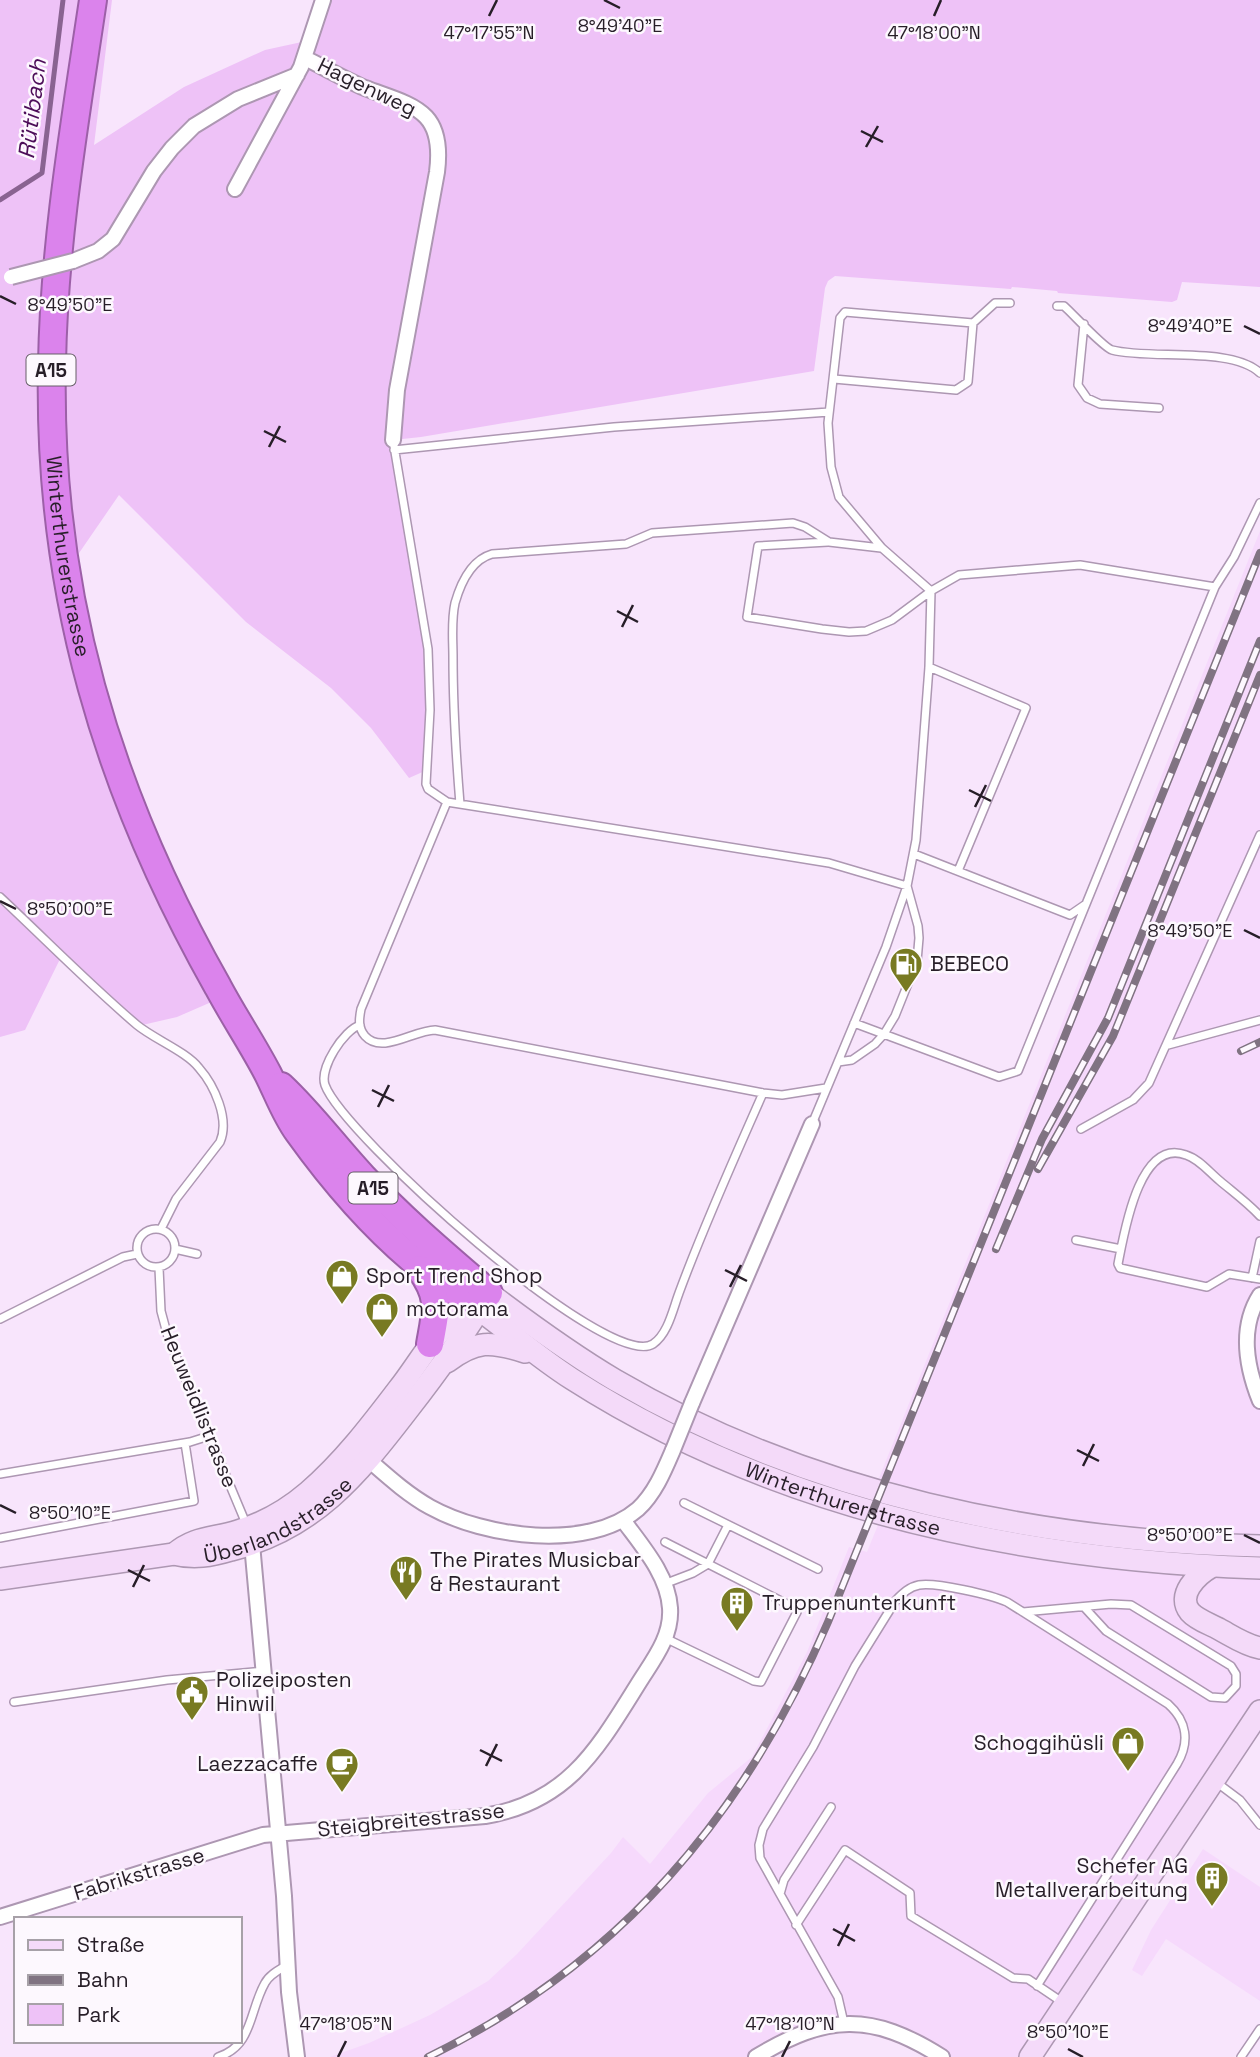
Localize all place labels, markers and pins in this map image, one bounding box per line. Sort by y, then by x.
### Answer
fuel station icon: BEBECO [887,945,925,994]
place label: BEBECO [930,950,1009,977]
shop icon: Sport Trend Shop [323,1257,361,1306]
place label: Sport Trend Shop [366,1262,543,1289]
shop icon: motorama [363,1290,401,1339]
place label: motorama [406,1295,509,1322]
place label: The Pirates Musicbar & Restaurant [430,1546,641,1597]
restaurant icon: The Pirates Musicbar & Restaurant [387,1553,425,1602]
building icon: Truppenunterkunft [718,1584,756,1633]
place label: Truppenunterkunft [762,1589,956,1616]
place label: Polizeiposten Hinwil [216,1666,352,1717]
public building icon: Polizeiposten Hinwil [173,1673,211,1722]
shop icon: Schoggihüsli [1109,1724,1147,1773]
place label: Schoggihüsli [974,1729,1104,1756]
cafe icon: Laezzacaffe [323,1745,361,1794]
place label: Laezzacaffe [197,1750,318,1777]
place label: Schefer AG Metallverarbeitung [995,1852,1188,1903]
building icon: Schefer AG Metallverarbeitung [1193,1859,1231,1908]

